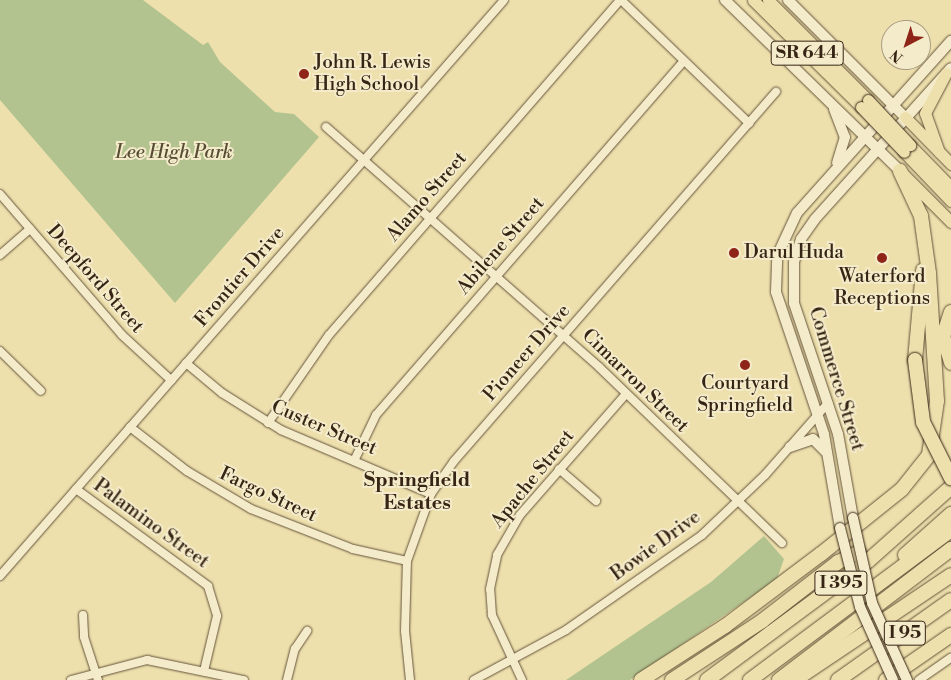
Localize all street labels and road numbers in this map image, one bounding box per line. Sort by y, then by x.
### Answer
road number: SR 644 [770,38,844,68]
street label: Alamo Street [382,148,472,246]
street label: Abilene Street [453,193,549,299]
street label: Deepford Street [42,220,148,338]
street label: Frontier Drive [190,222,290,332]
street label: Pioneer Drive [479,300,575,406]
street label: Commerce Street [803,304,869,454]
street label: Cimarron Street [577,324,693,438]
street label: Custer Street [268,396,380,460]
street label: Apache Street [487,425,579,533]
street label: Fargo Street [216,462,320,528]
street label: Palamino Street [89,474,213,574]
street label: Bowie Drive [607,506,705,586]
road number: I 395 [814,568,868,598]
road number: I 95 [884,618,926,648]

